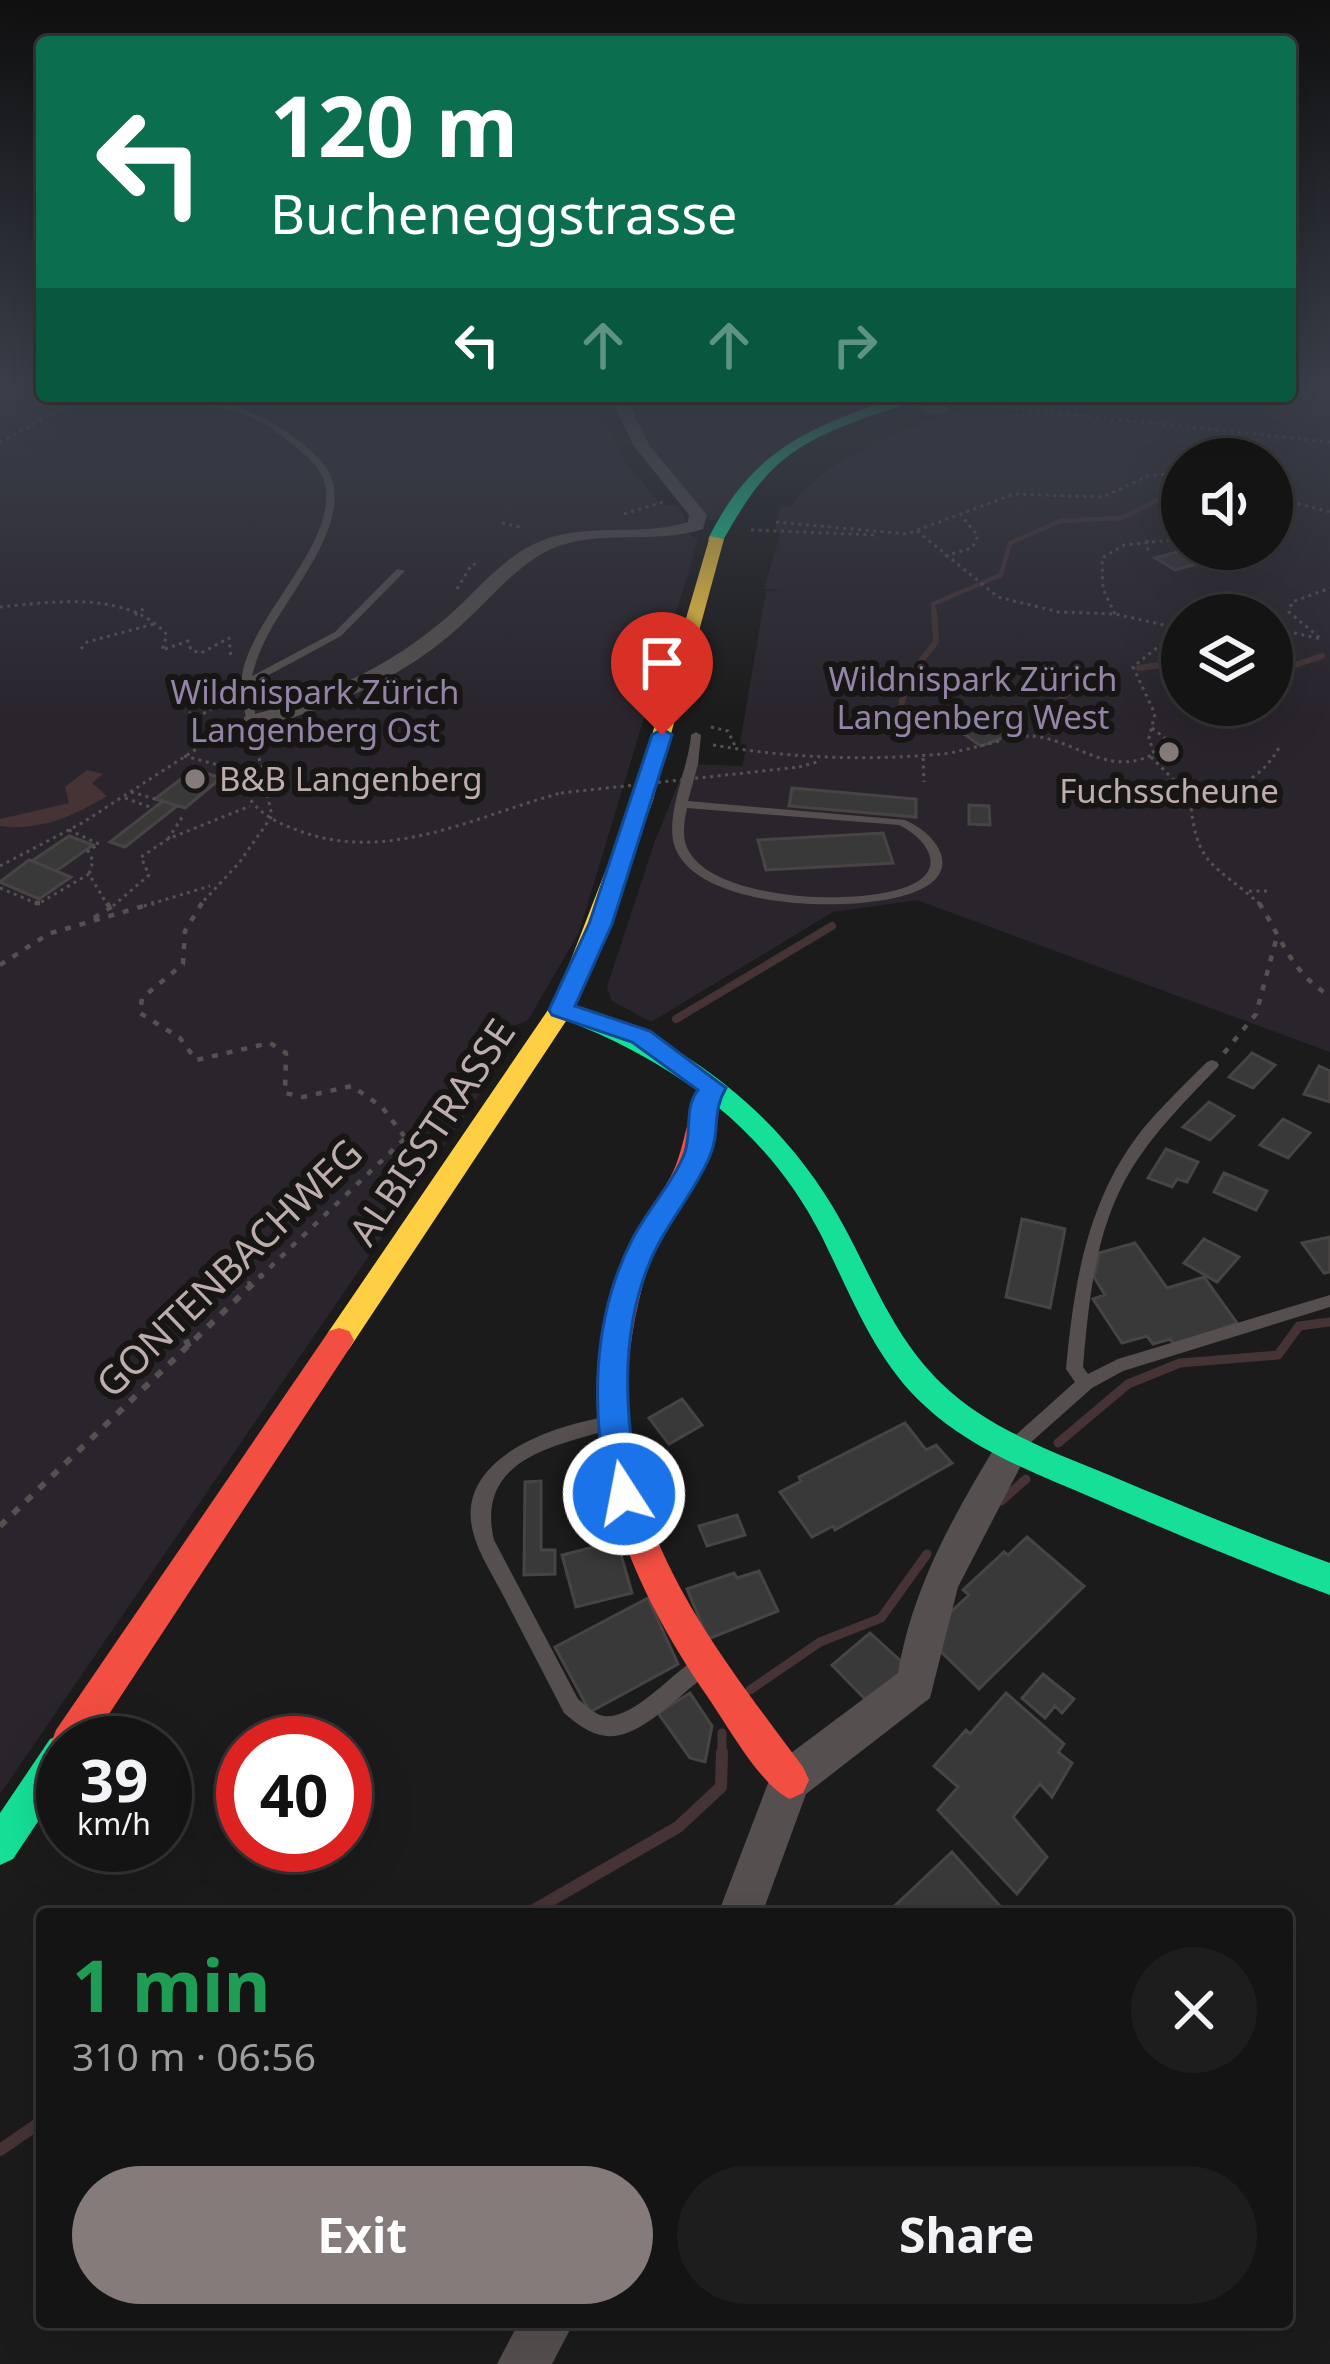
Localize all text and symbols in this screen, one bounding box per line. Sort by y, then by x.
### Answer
text: 120 m [270,67,518,182]
icon: left [72,84,228,240]
text: Bucheneggstrasse [270,176,738,250]
icon: left [444,312,510,378]
icon: ahead [570,312,636,378]
icon: ahead [696,312,762,378]
icon: right [822,312,888,378]
map controls [1161,438,1293,726]
button: sound [1161,438,1293,570]
button: layers [1161,594,1293,726]
pin [611,612,713,735]
icon: arrive [629,630,695,696]
park label: Wildnispark Zürich Langenberg West [828,656,1118,739]
park label: Wildnispark Zürich Langenberg Ost [170,669,460,752]
marker: Fuchsscheune [1156,739,1182,765]
place label: B&B Langenberg [219,756,483,801]
marker: B&B Langenberg [182,766,208,792]
place label: Fuchsscheune [1059,768,1279,813]
street label: ALBISSTRASSE [335,1008,526,1255]
street label: GONTENBACHWEG [83,1126,373,1408]
position arrow [561,1431,687,1557]
speed limit sign: 40 [216,1716,372,1872]
text: 39 [80,1738,148,1820]
text: km/h [77,1803,151,1844]
text: 1 min [72,1935,270,2033]
button: close [1131,1947,1257,2073]
text: 310 m · 06:56 [72,2029,316,2082]
button: Exit [72,2166,653,2304]
button: Share [677,2166,1257,2304]

